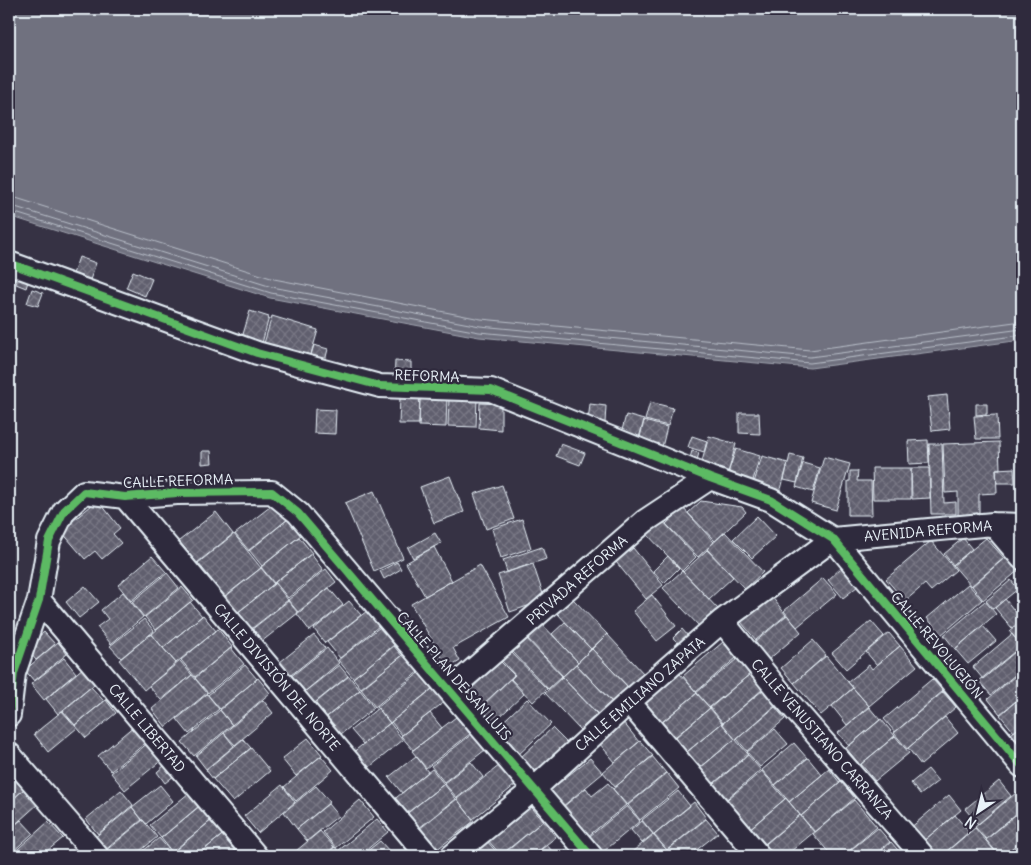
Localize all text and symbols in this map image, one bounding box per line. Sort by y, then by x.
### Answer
street label: REFORMA [394,366,460,386]
street label: CALLE REFORMA [123,470,233,492]
street label: AVENIDA REFORMA [863,516,993,546]
street label: PRIVADA REFORMA [523,531,631,629]
street label: CALLE REVOLUCIÓN [887,588,987,702]
street label: CALLE DIVISIÓN DEL NORTE [210,600,344,754]
street label: CALLE PLAN DE SAN LUIS [393,608,515,744]
street label: CALLE EMILIANO ZAPATA [571,633,709,755]
street label: CALLE VENUSTIANO CARRANZA [747,655,897,823]
street label: CALLE LIBERTAD [105,680,189,776]
north arrow [954,788,1004,838]
text: N [961,812,980,833]

